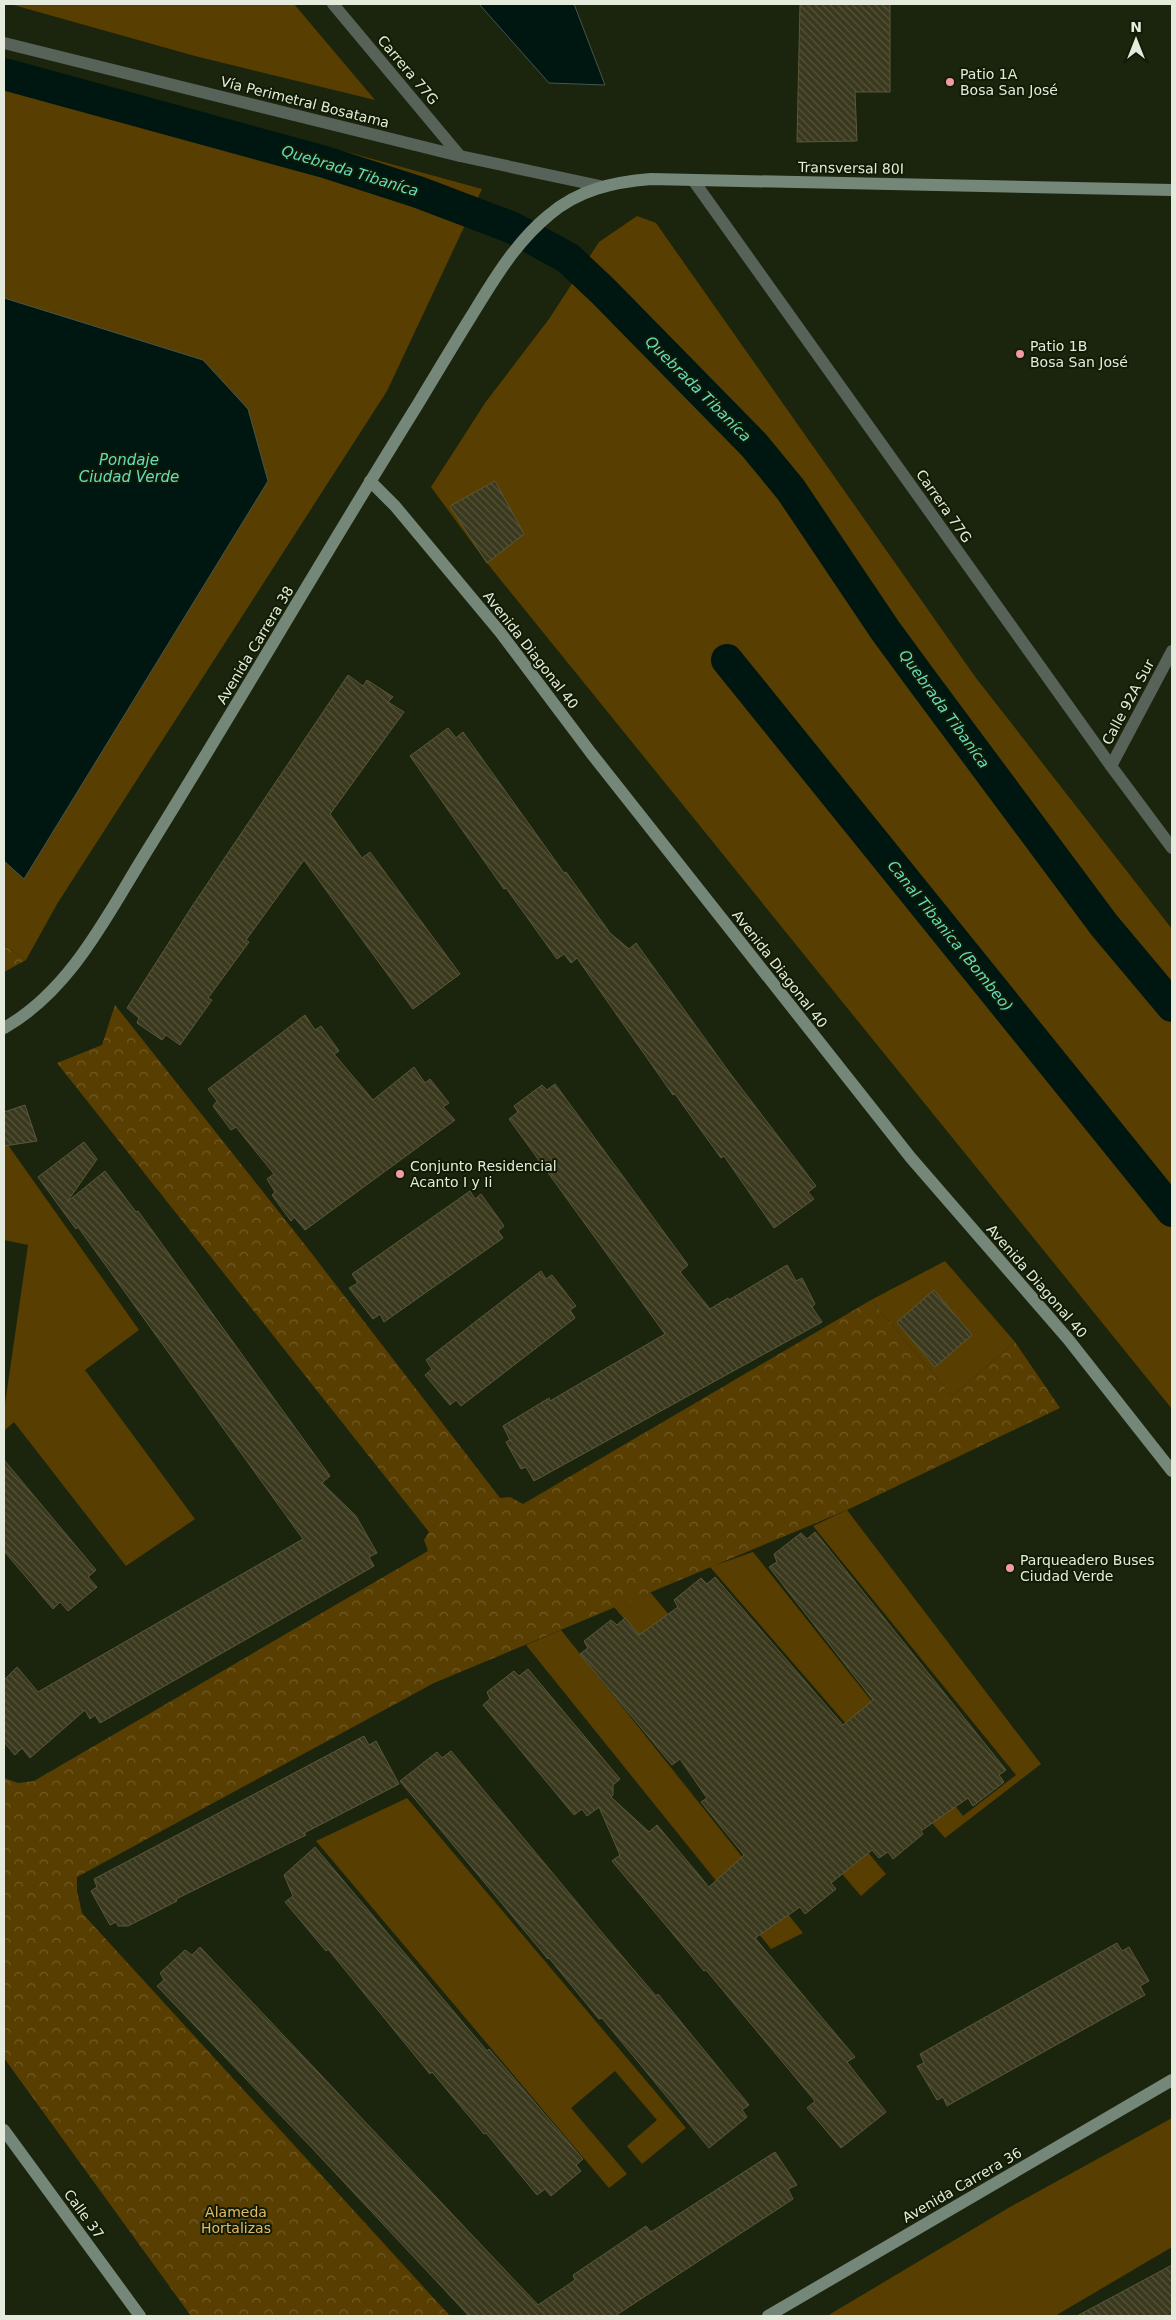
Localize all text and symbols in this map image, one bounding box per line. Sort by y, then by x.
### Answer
north arrow [1111,15,1161,65]
text: N [1130,19,1142,35]
street label: Carrera 77G [374,32,442,108]
place label: Patio 1A Bosa San José [960,66,1058,98]
street label: Vía Perimetral Bosatama [219,73,391,131]
marker: Patio 1A Bosa San José [944,76,956,88]
water label: Quebrada Tibaníca [279,142,421,200]
street label: Transversal 80I [797,159,904,177]
water label: Quebrada Tibaníca [641,332,755,446]
place label: Patio 1B Bosa San José [1030,338,1128,370]
marker: Patio 1B Bosa San José [1014,348,1026,360]
water label: Pondaje Ciudad Verde [79,451,179,486]
street label: Carrera 77G [913,466,975,546]
street label: Avenida Carrera 38 [213,583,297,707]
street label: Avenida Diagonal 40 [480,588,582,712]
water label: Quebrada Tibaníca [895,646,993,772]
street label: Calle 92A Sur [1099,656,1157,748]
water label: Canal Tibanica (Bombeo) [884,857,1016,1015]
street label: Avenida Diagonal 40 [729,907,831,1031]
place label: Conjunto Residencial Acanto I y Ii [410,1158,557,1190]
marker: Conjunto Residencial Acanto I y Ii [394,1168,406,1180]
street label: Avenida Diagonal 40 [984,1221,1090,1341]
place label: Parqueadero Buses Ciudad Verde [1020,1552,1155,1584]
marker: Parqueadero Buses Ciudad Verde [1004,1562,1016,1574]
street label: Avenida Carrera 36 [900,2144,1024,2226]
street label: Calle 37 [61,2186,107,2242]
park label: Alameda Hortalizas [201,2204,271,2236]

